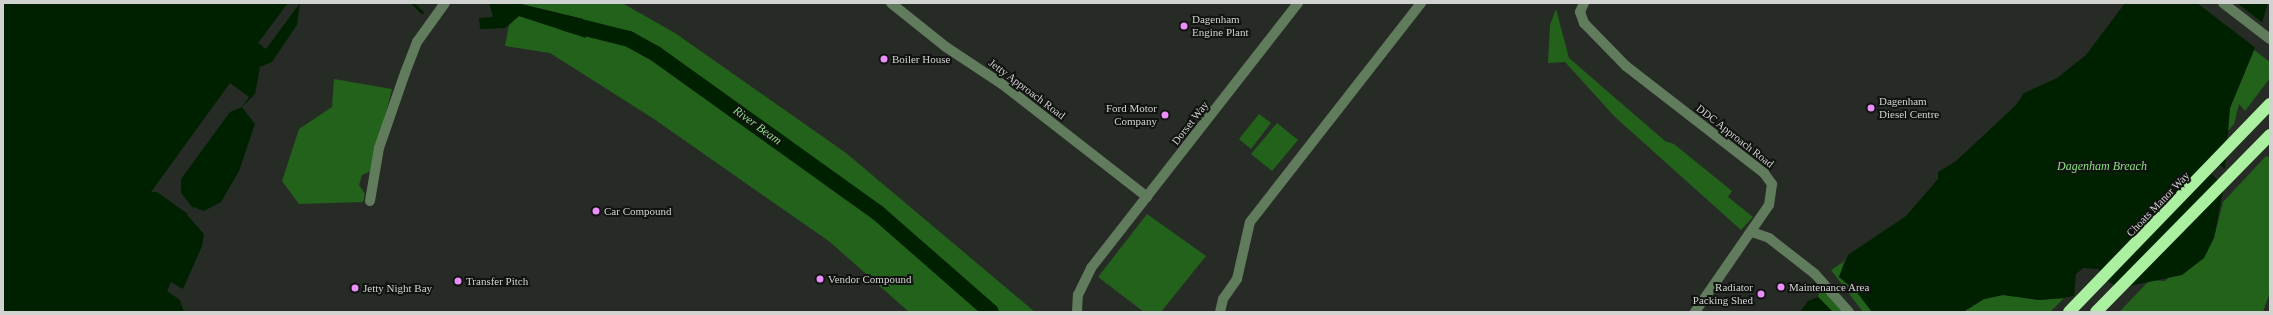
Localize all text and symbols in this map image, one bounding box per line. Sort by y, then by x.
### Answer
place label: Dagenham Engine Plant [1192,13,1249,39]
marker: Dagenham Engine Plant [1179,21,1189,31]
place label: Boiler House [892,52,950,66]
marker: Boiler House [879,54,889,64]
street label: Jetty Approach Road [986,56,1068,122]
place label: Dagenham Diesel Centre [1879,95,1939,121]
street label: Dorset Way [1169,98,1211,148]
street label: DDC Approach Road [1693,101,1777,171]
place label: Ford Motor Company [1106,102,1157,128]
marker: Dagenham Diesel Centre [1866,103,1876,113]
water label: River Beam [730,104,784,148]
marker: Ford Motor Company [1160,110,1170,120]
water label: Dagenham Breach [2057,160,2147,174]
street label: Choats Manor Way [2124,169,2192,239]
place label: Car Compound [604,204,672,218]
marker: Car Compound [591,206,601,216]
place label: Vendor Compound [828,272,911,286]
place label: Transfer Pitch [466,274,528,288]
marker: Vendor Compound [815,274,825,284]
marker: Transfer Pitch [453,276,463,286]
place label: Maintenance Area [1789,280,1870,294]
place label: Jetty Night Bay [363,281,432,295]
place label: Radiator Packing Shed [1693,281,1753,307]
marker: Maintenance Area [1776,282,1786,292]
marker: Jetty Night Bay [350,283,360,293]
marker: Radiator Packing Shed [1756,289,1766,299]

